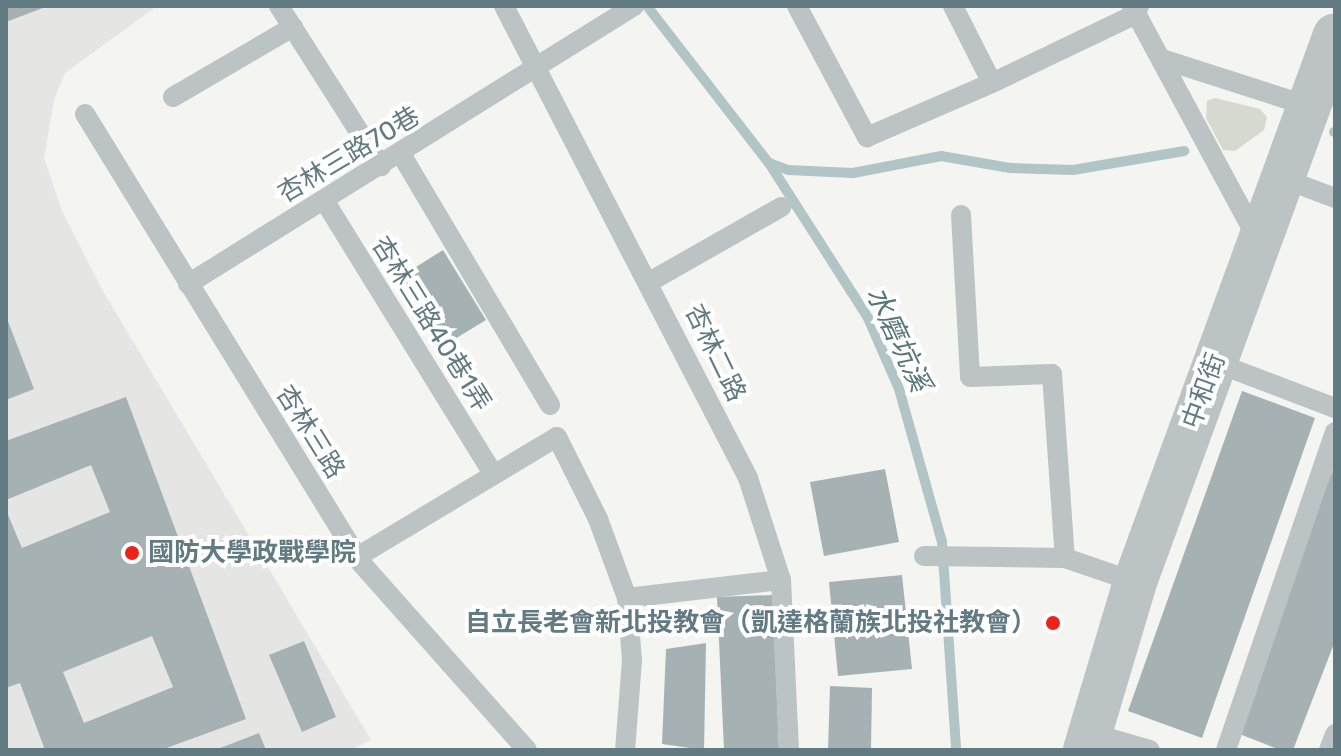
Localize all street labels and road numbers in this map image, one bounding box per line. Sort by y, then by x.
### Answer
street label: 杏林三路70巷 [272,100,426,210]
street label: 杏林三路40巷1弄 [365,231,497,417]
street label: 杏林二路 [678,299,752,407]
street label: 中和街 [1176,349,1232,433]
street label: 杏林三路 [269,380,351,484]

